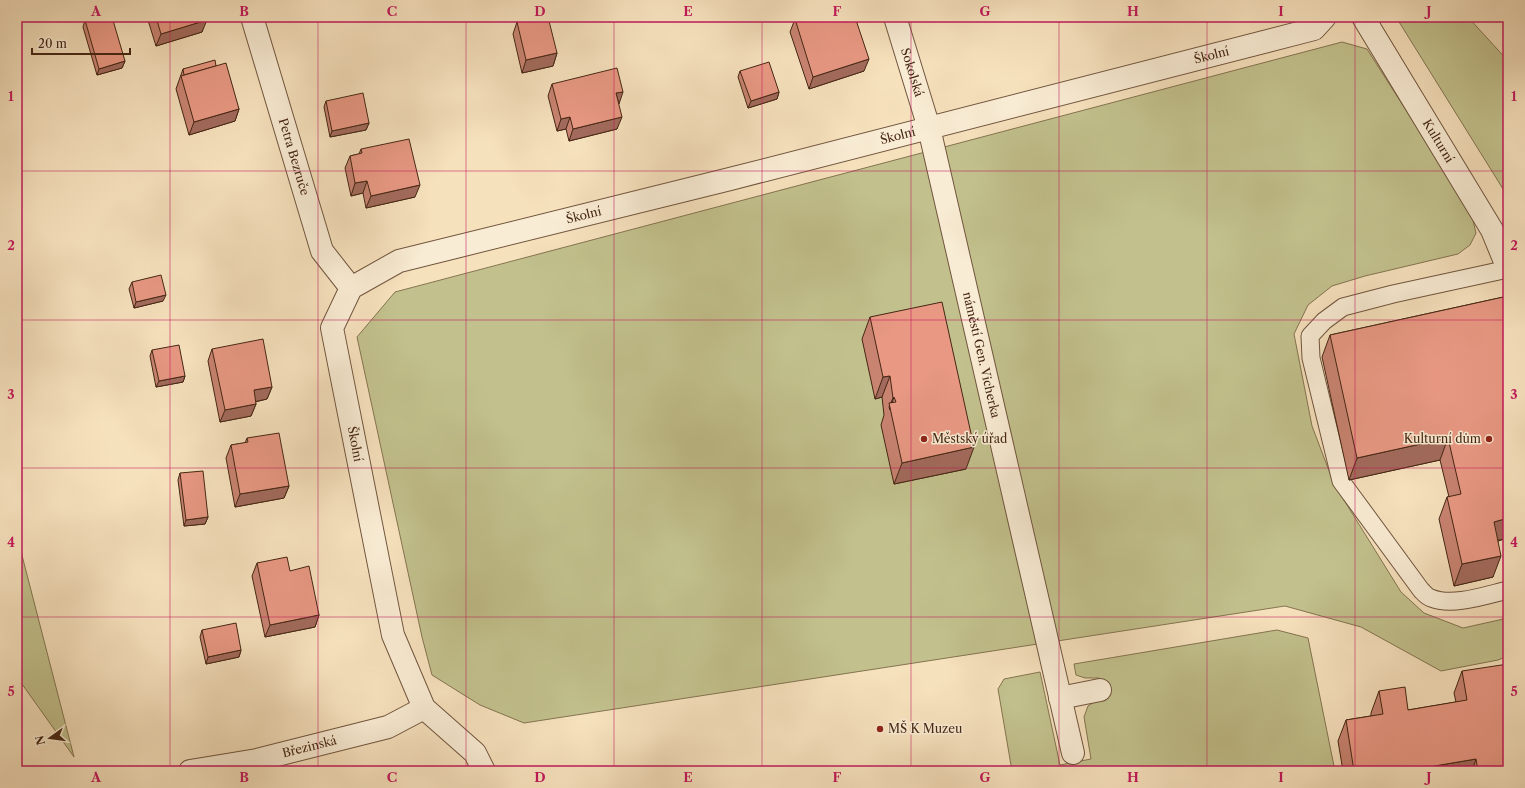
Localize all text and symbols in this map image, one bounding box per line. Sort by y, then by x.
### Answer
text: A [90,3,102,19]
text: B [239,3,249,19]
text: C [387,3,397,19]
text: D [534,3,546,19]
text: E [683,3,693,19]
text: F [833,3,842,19]
text: G [979,3,991,19]
text: H [1127,3,1139,19]
text: I [1278,3,1284,19]
text: J [1424,3,1432,19]
scale bar [32,30,130,56]
text: 20 m [38,36,67,51]
street label: Školní [1192,43,1231,67]
street label: Sokolská [898,46,927,99]
text: 1 [8,88,14,104]
text: 1 [1511,88,1517,104]
street label: Petra Bezruče [276,116,313,197]
street label: Kulturní [1420,116,1458,166]
street label: Školní [878,124,917,147]
street label: Školní [564,203,603,226]
text: 2 [7,237,15,253]
text: 2 [1510,237,1518,253]
street label: náměstí Gen. Vicherka [960,290,1004,420]
text: 3 [7,386,15,402]
text: 3 [1510,386,1518,402]
street label: Školní [345,425,367,463]
place label: Městský úřad [932,431,1008,446]
place label: Kulturní dům [1404,431,1481,446]
marker: Městský úřad [919,434,929,444]
marker: Kulturní dům [1484,434,1494,444]
text: 4 [7,534,15,550]
text: 4 [1510,534,1518,550]
text: 5 [7,683,15,699]
text: 5 [1510,683,1518,699]
north arrow [30,718,70,758]
place label: MŠ K Muzeu [888,720,963,736]
marker: MŠ K Muzeu [875,724,885,734]
street label: Březinská [281,732,339,760]
text: N [32,734,48,747]
text: A [90,769,102,785]
text: B [239,769,249,785]
text: C [387,769,397,785]
text: D [534,769,546,785]
text: E [683,769,693,785]
text: F [833,769,842,785]
text: G [979,769,991,785]
text: H [1127,769,1139,785]
text: I [1278,769,1284,785]
text: J [1424,769,1432,785]

